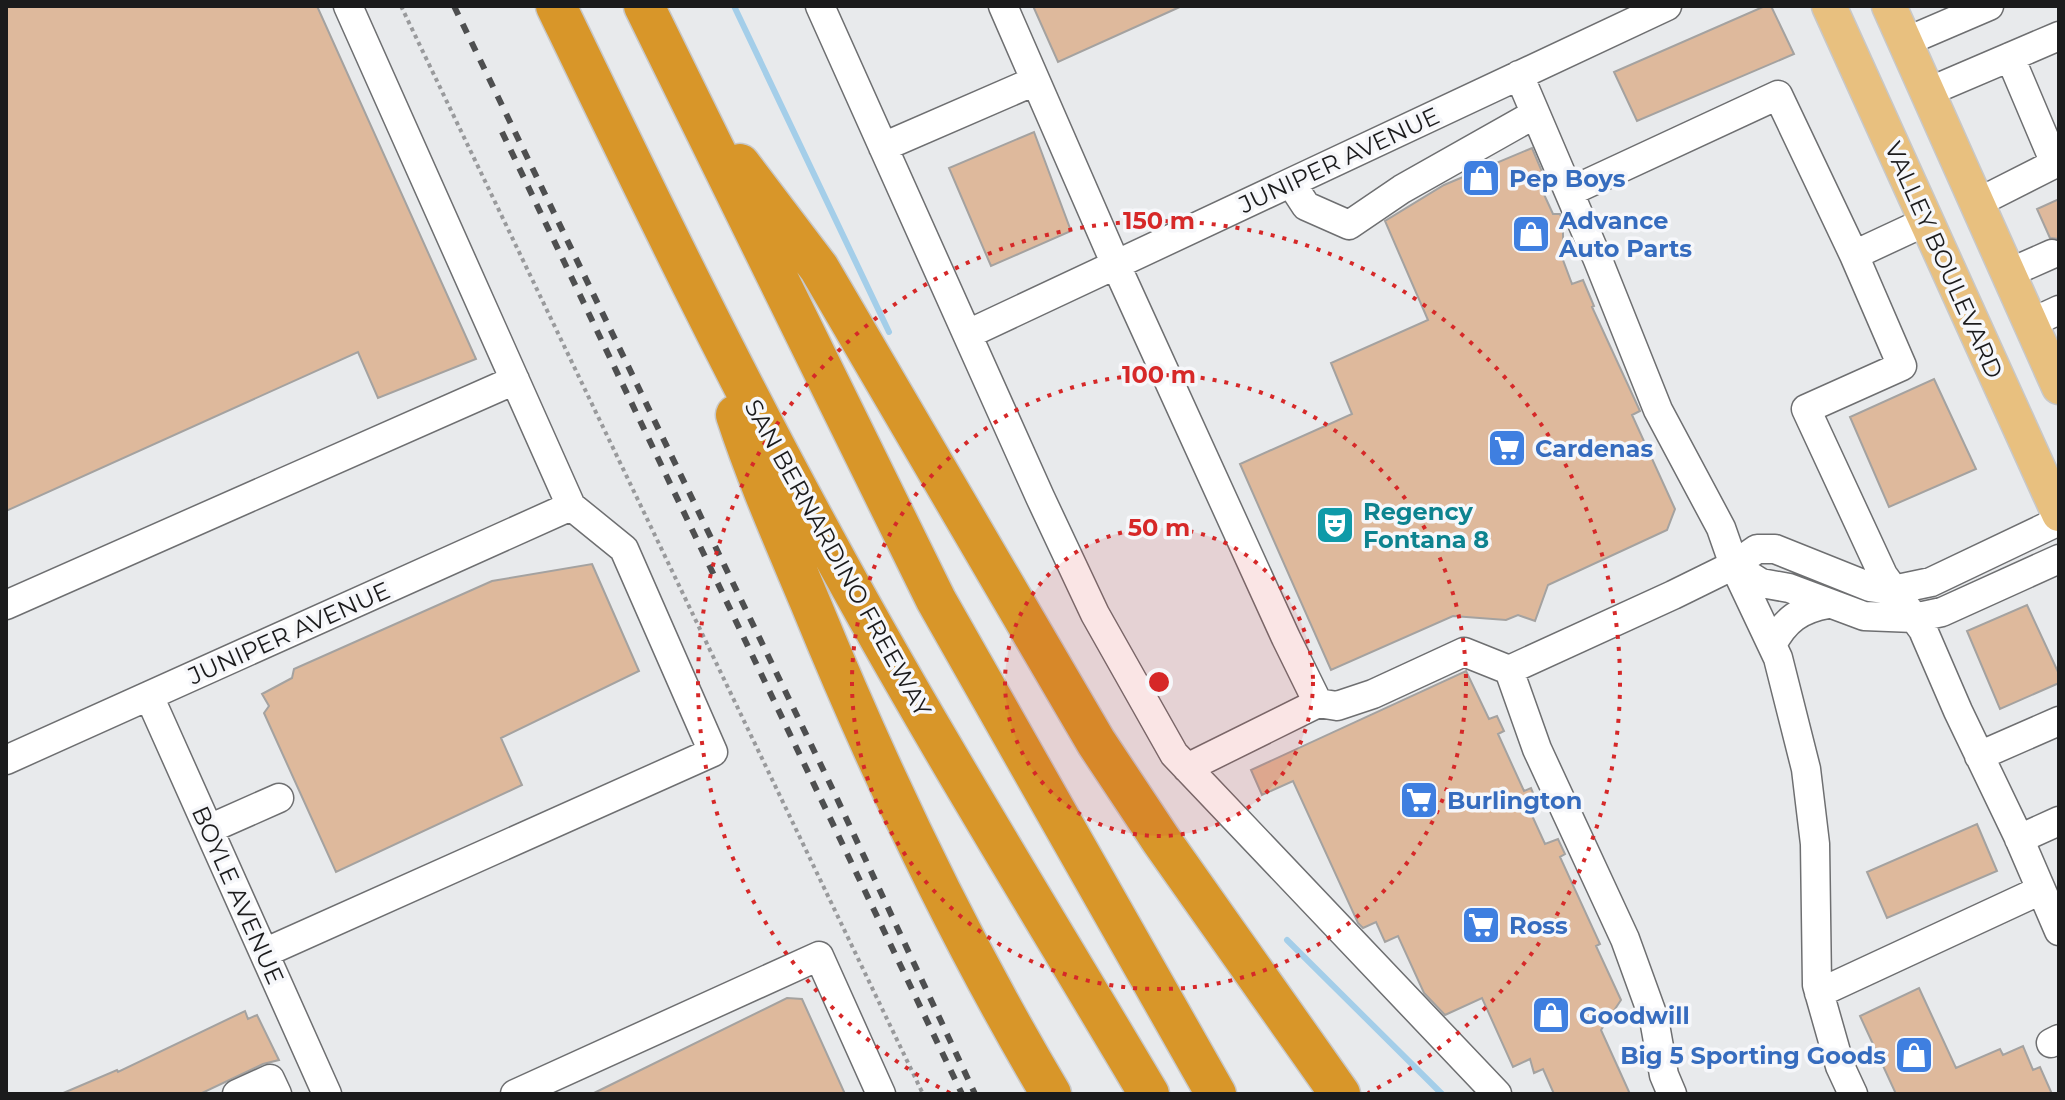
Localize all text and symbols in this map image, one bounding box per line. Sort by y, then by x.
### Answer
street label: JUNIPER AVENUE [1233,101,1444,220]
street label: VALLEY BOULEVARD [1879,137,2009,383]
shop icon: Pep Boys [1460,157,1502,199]
place label: Pep Boys [1509,164,1626,193]
text: 150 m [1123,206,1195,235]
place label: Advance Auto Parts [1558,206,1692,263]
shop icon: Advance Auto Parts [1510,213,1552,255]
text: 100 m [1122,360,1196,389]
street label: SAN BERNARDINO FREEWAY [739,394,938,722]
supermarket icon: Cardenas [1486,427,1528,469]
place label: Cardenas [1535,434,1653,463]
place label: Regency Fontana 8 [1363,497,1489,554]
theatre icon: Regency Fontana 8 [1314,504,1356,546]
text: 50 m [1128,513,1190,542]
street label: JUNIPER AVENUE [183,575,394,691]
centre of rings [1145,668,1173,696]
supermarket icon: Burlington [1398,779,1440,821]
place label: Burlington [1447,786,1582,815]
street label: BOYLE AVENUE [186,801,290,989]
supermarket icon: Ross [1460,904,1502,946]
place label: Ross [1509,911,1568,940]
shop icon: Goodwill [1530,994,1572,1036]
place label: Goodwill [1579,1001,1690,1030]
shop icon: Big 5 Sporting Goods [1893,1034,1935,1076]
place label: Big 5 Sporting Goods [1620,1041,1886,1070]

